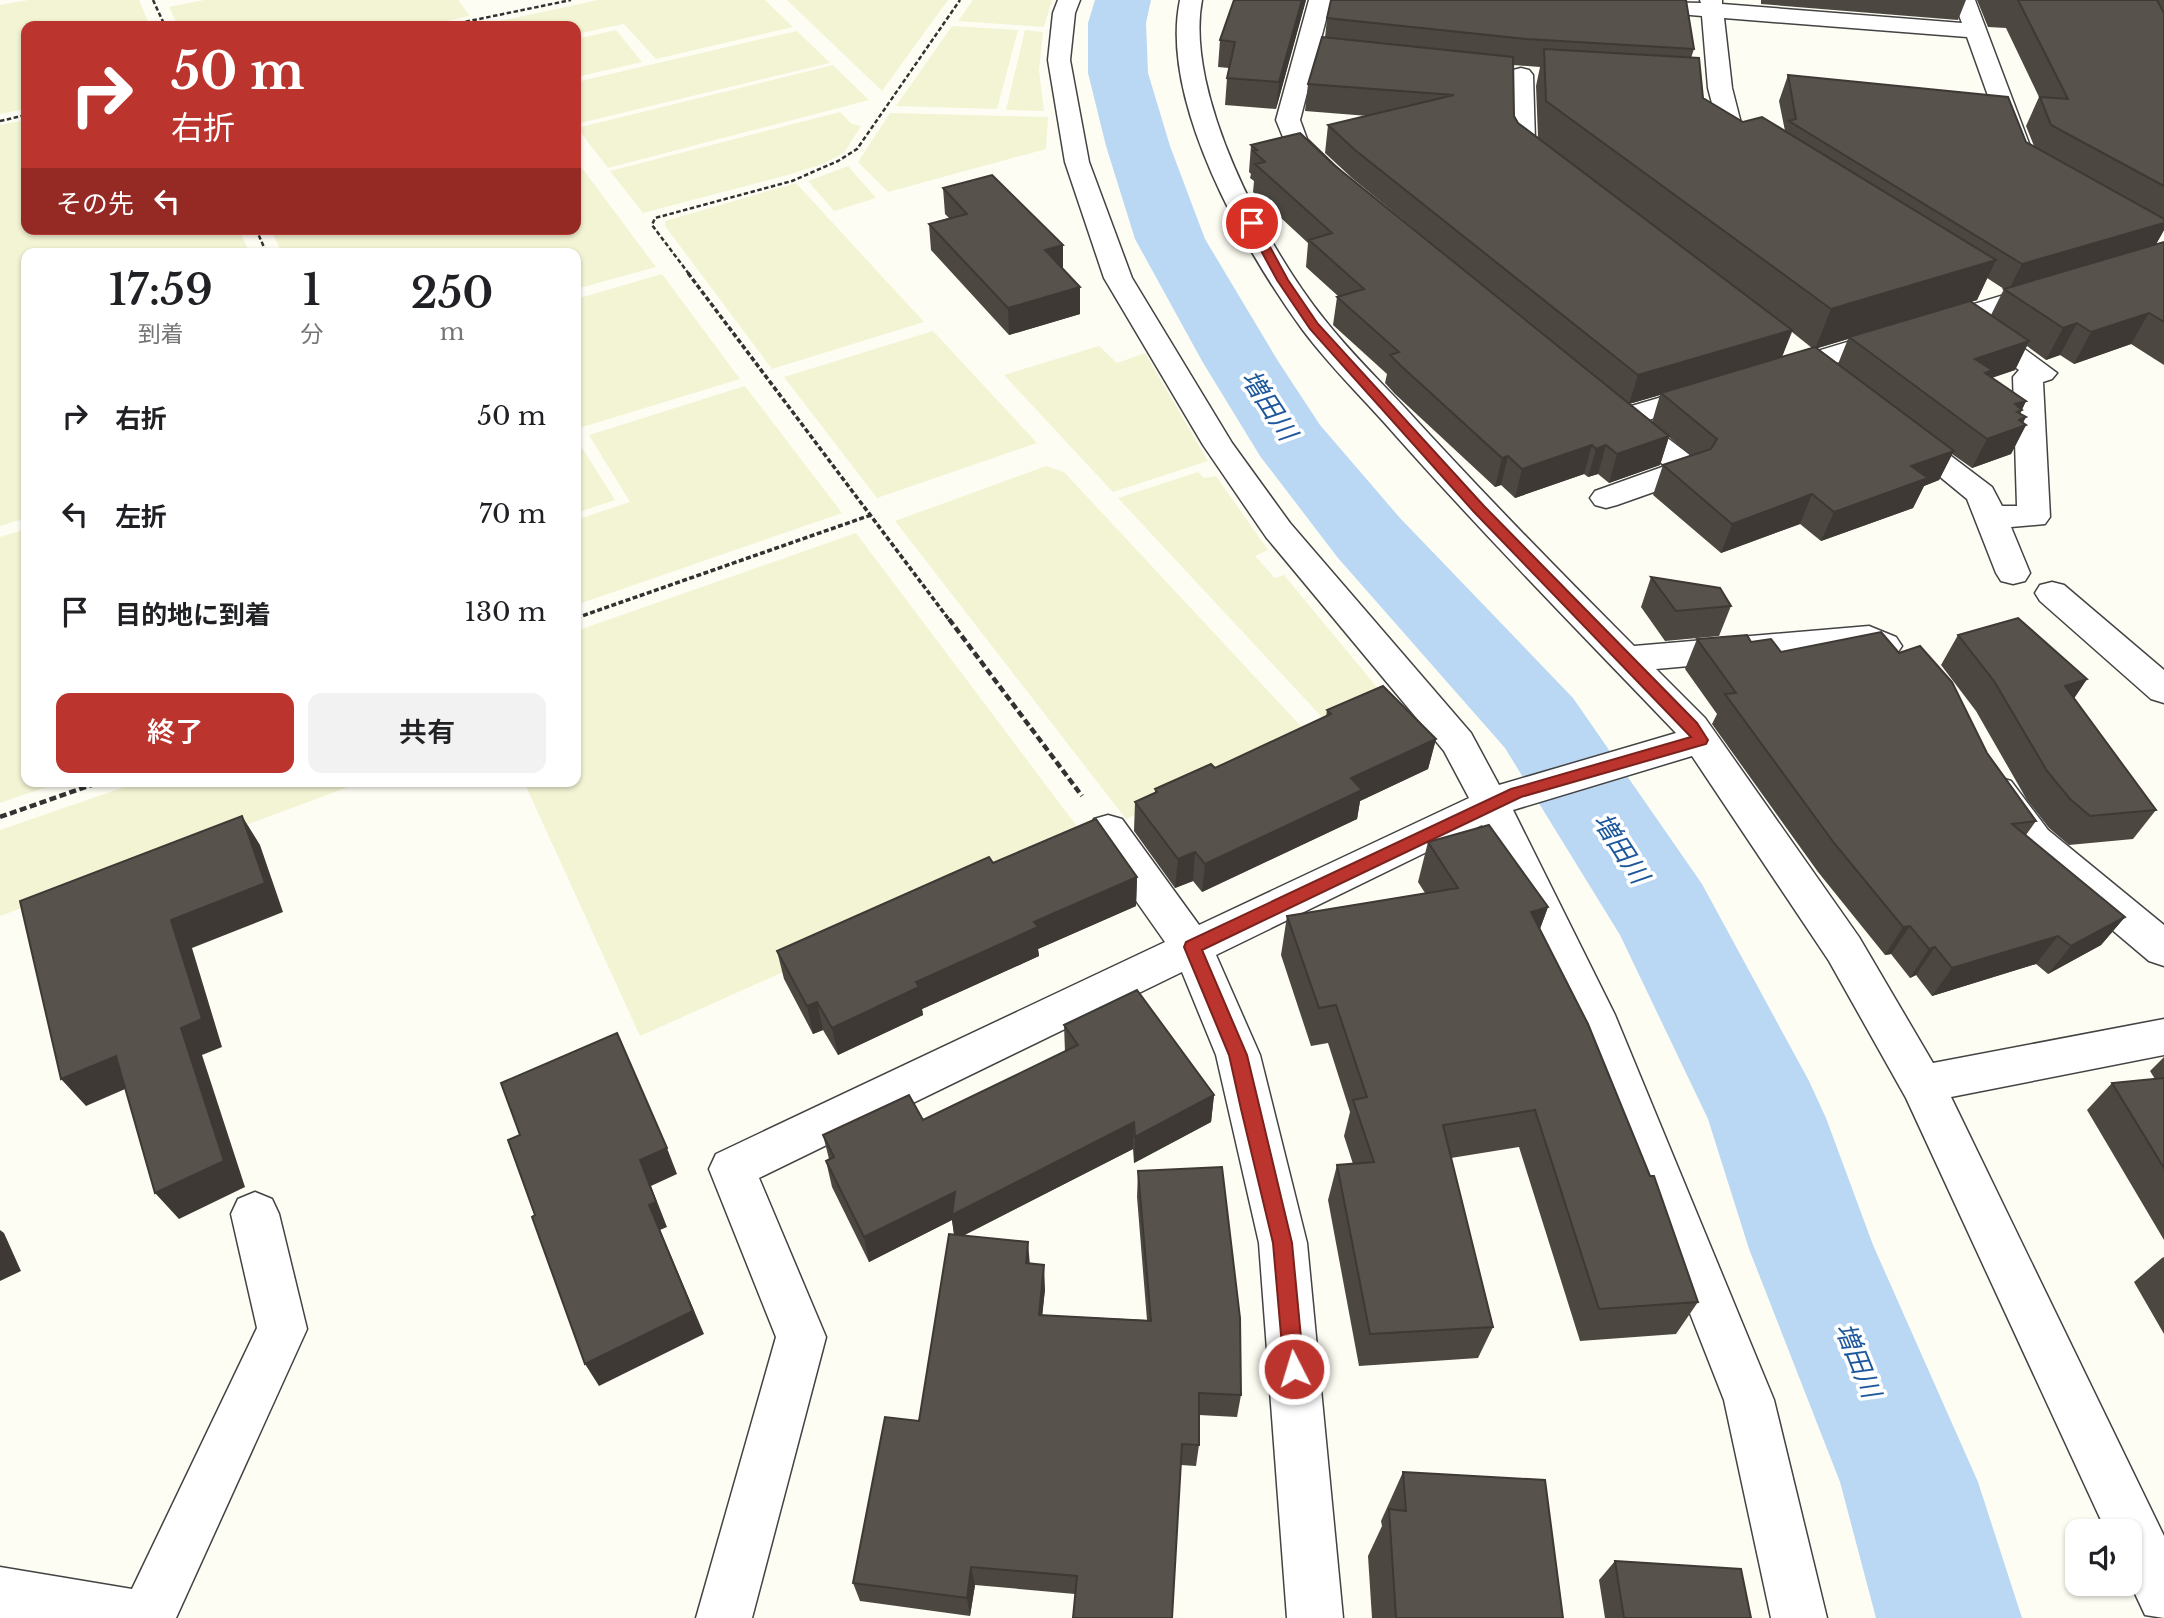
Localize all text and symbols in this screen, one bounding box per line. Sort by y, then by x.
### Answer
text: 50 m [171,41,304,102]
icon: right [56,49,147,140]
text: 右折 [171,108,235,148]
icon: left [148,182,186,220]
text: その先 [56,188,134,220]
pin [1222,193,1282,253]
icon: arrive [1233,204,1271,242]
text: 17:59 [108,264,213,316]
text: 1 [303,264,321,316]
text: 250 [411,267,493,319]
text: m [440,318,465,346]
text: 到着 [138,320,184,348]
text: 分 [300,320,323,348]
water label: 増田川 [1234,364,1305,449]
icon: right [56,397,94,435]
text: 50 m [477,400,546,432]
text: 右折 [115,403,167,435]
icon: left [56,495,94,533]
text: 70 m [479,498,546,530]
text: 左折 [115,501,167,533]
icon: arrive [56,593,94,631]
text: 130 m [464,596,546,628]
text: 目的地に到着 [115,599,271,631]
button: 終了 [56,693,294,773]
button: 共有 [308,693,546,773]
water label: 増田川 [1586,807,1657,892]
water label: 増田川 [1829,1318,1889,1405]
position arrow [1257,1332,1331,1406]
map controls [2065,1519,2142,1596]
button: sound [2065,1519,2142,1596]

